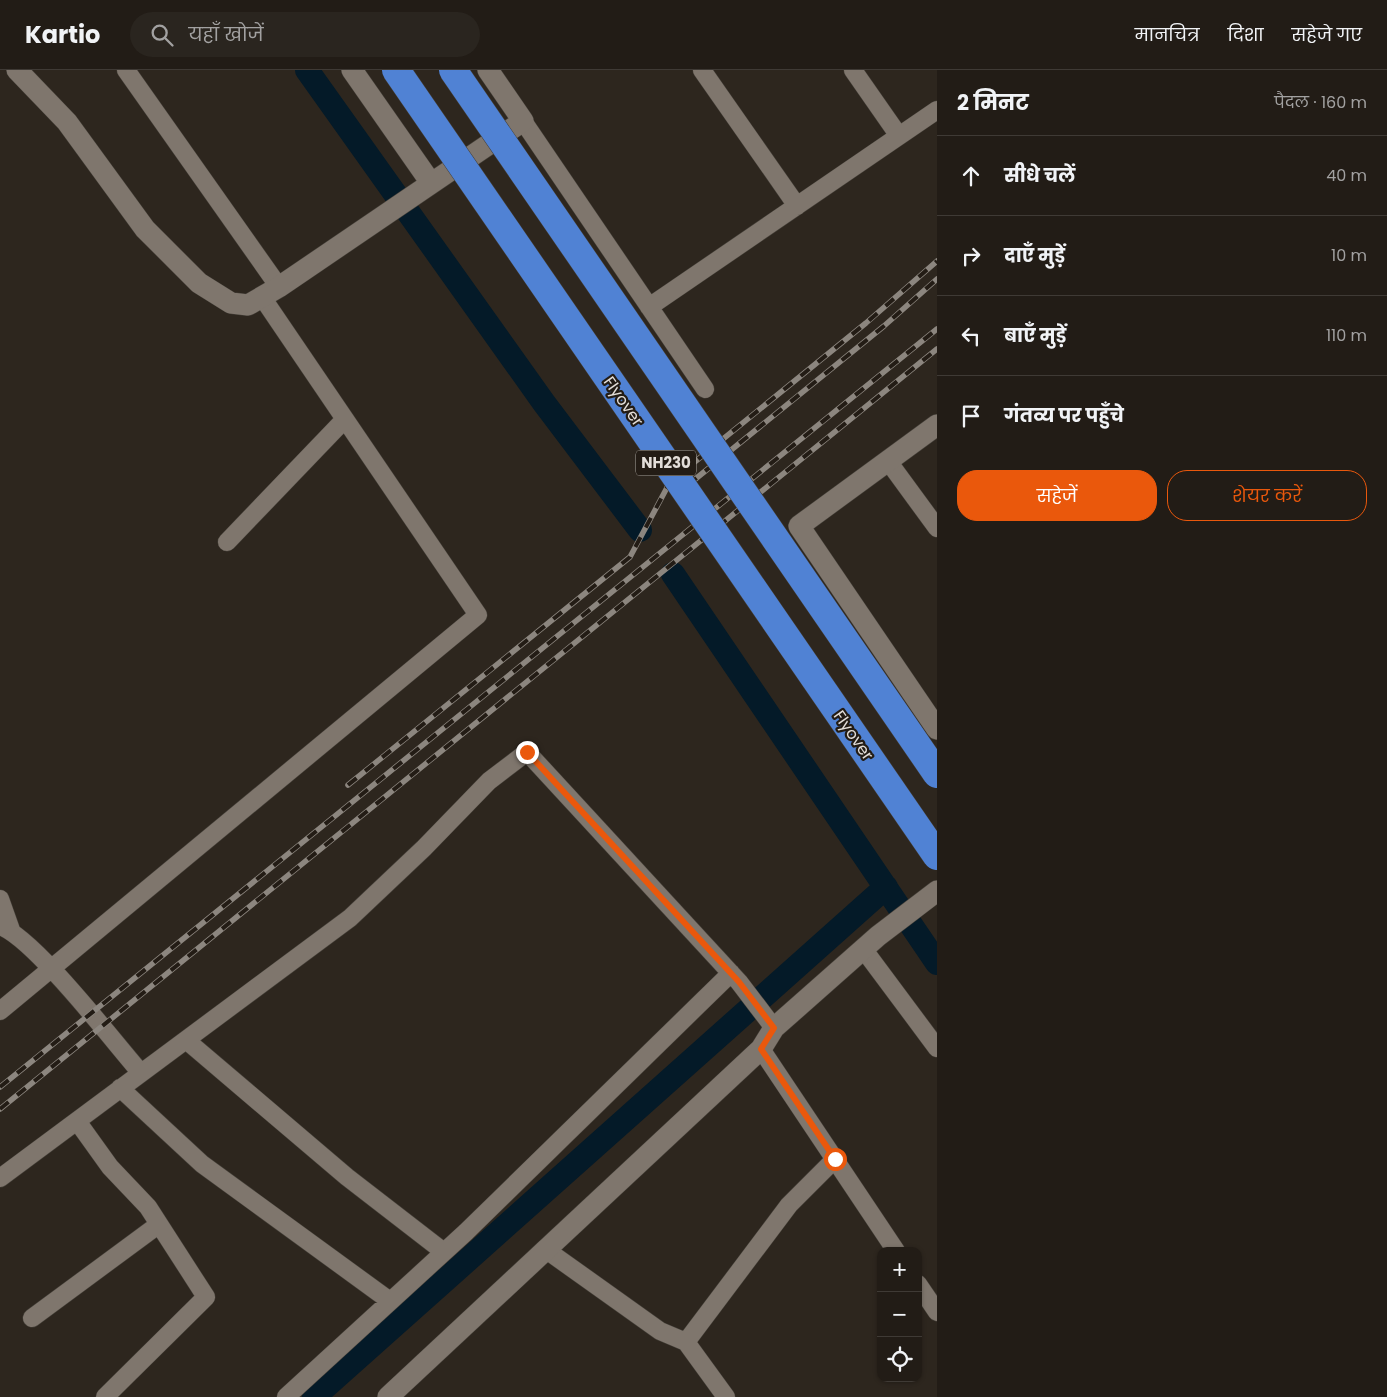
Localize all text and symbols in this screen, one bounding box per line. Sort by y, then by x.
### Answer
search box [130,12,480,57]
text: Kartio [25,18,100,51]
icon: search [148,21,176,49]
text: यहाँ खोजें [188,21,264,48]
text: मानचित्र [1135,22,1199,47]
text: दिशा [1227,22,1264,47]
text: सहेजे गए [1292,22,1362,47]
text: 2 मिनट [957,88,1029,117]
text: पैदल · 160 m [1274,91,1367,114]
icon: ahead [957,162,985,190]
text: सीधे चलें [1004,162,1075,189]
text: 40 m [1326,164,1367,187]
icon: right [957,242,985,270]
text: दाएँ मुड़ें [1004,242,1065,269]
text: 10 m [1331,244,1367,267]
icon: left [957,322,985,350]
text: बाएँ मुड़ें [1004,322,1066,349]
text: 110 m [1326,324,1367,347]
street label: Flyover [598,372,649,431]
icon: arrive [957,402,985,430]
text: गंतव्य पर पहुँचे [1004,402,1124,429]
road number: NH230 [636,450,696,476]
button: सहेजें [957,470,1157,521]
button: शेयर करें [1167,470,1367,521]
street label: Flyover [828,706,879,765]
route end [516,741,539,764]
route start [824,1148,847,1171]
map controls [877,1247,922,1382]
button: + [877,1247,922,1292]
button: − [877,1292,922,1337]
button: locate [877,1337,922,1382]

